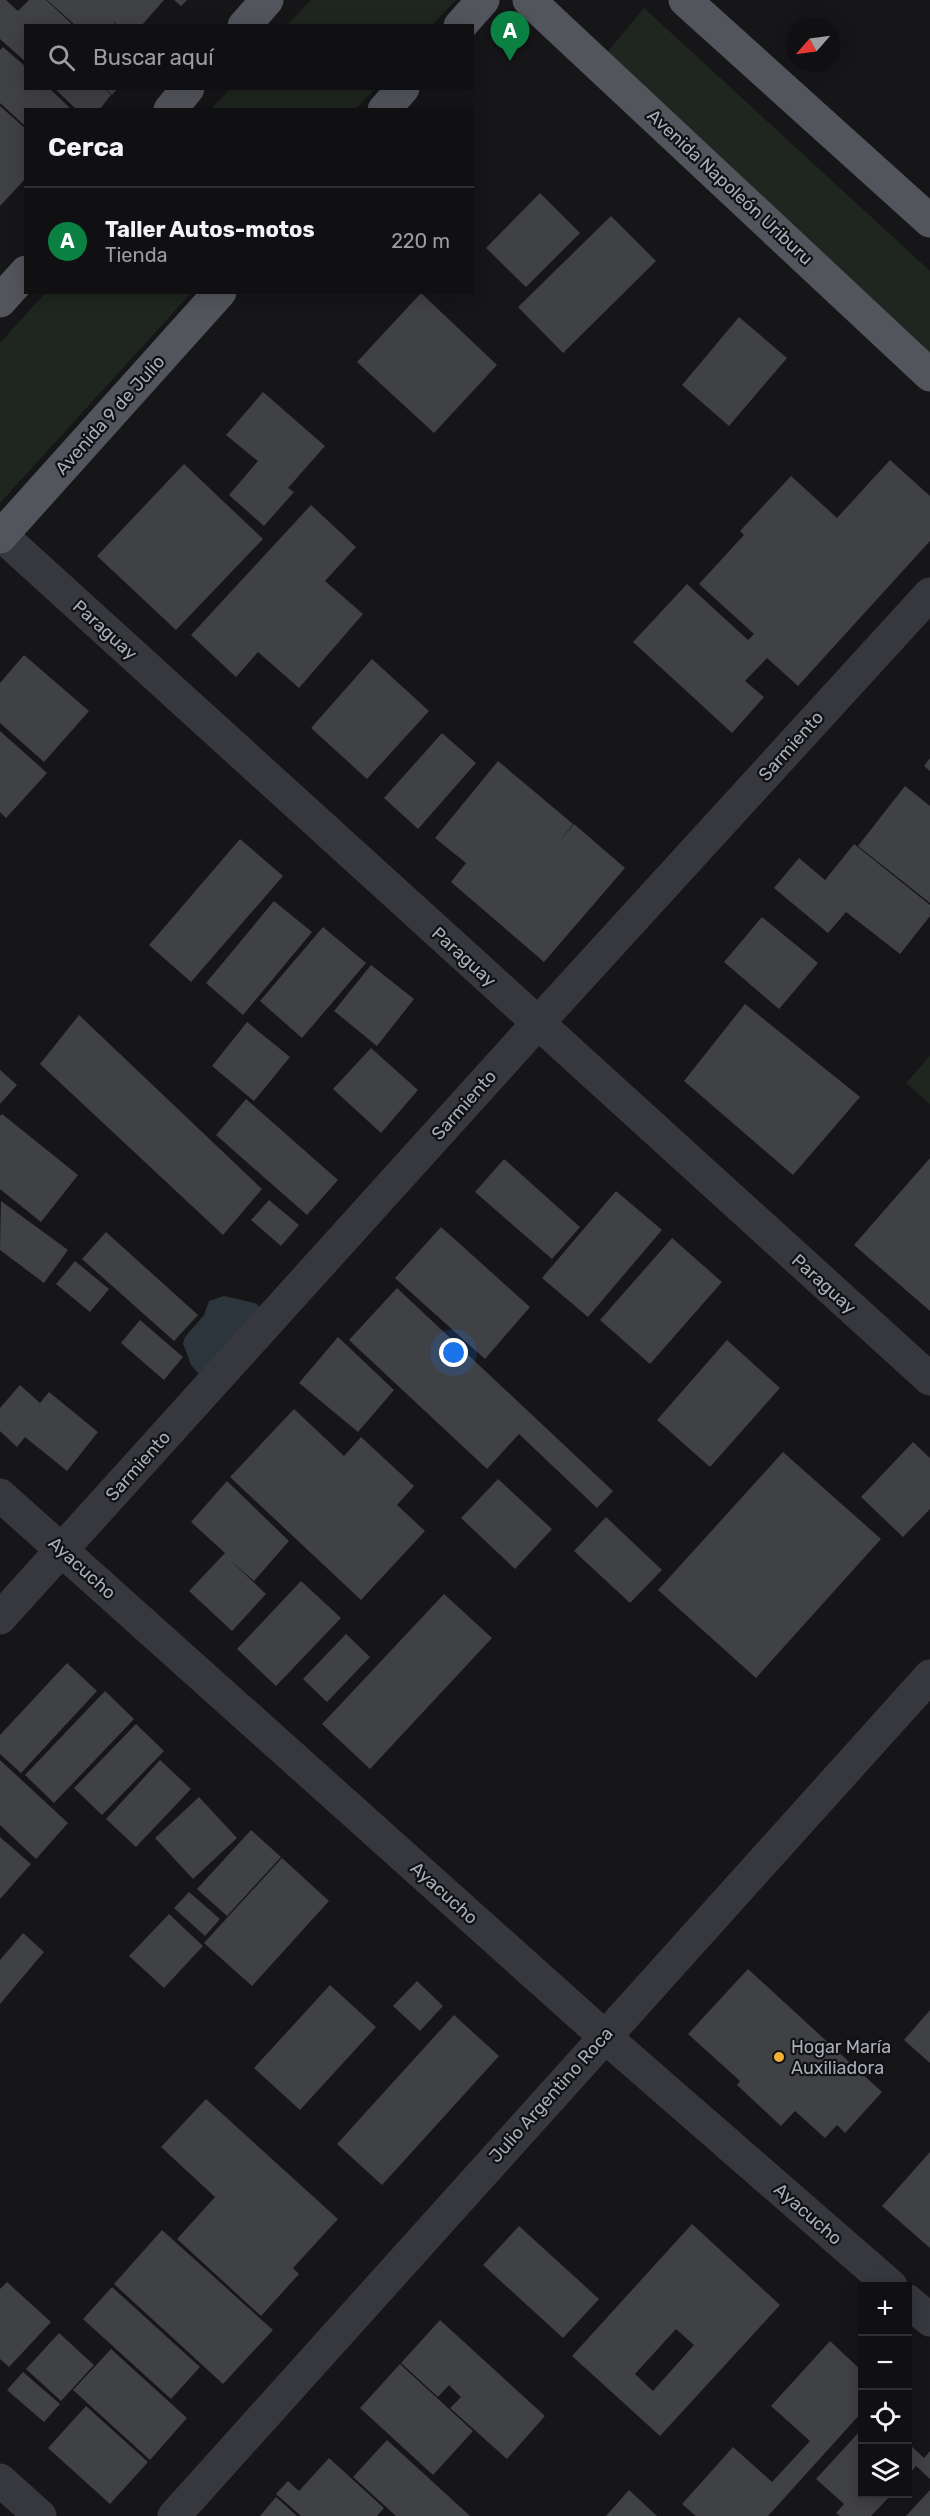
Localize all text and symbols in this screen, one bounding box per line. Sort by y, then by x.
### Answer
pin: A [490,11,530,61]
north arrow [786,18,840,72]
search box [24,24,474,90]
icon: search [45,41,78,74]
text: Buscar aquí [93,44,214,71]
street label: Avenida Napoleón Uriburu [643,105,817,269]
text: Cerca [48,132,124,163]
text: Taller Autos-motos [105,216,315,243]
text: A [60,229,75,253]
text: 220 m [391,229,450,253]
text: Tienda [105,243,168,267]
street label: Avenida 9 de Julio [51,351,169,479]
street label: Paraguay [68,595,142,665]
street label: Sarmiento [754,706,828,786]
street label: Paraguay [427,922,501,992]
street label: Sarmiento [427,1065,501,1145]
street label: Paraguay [787,1249,861,1319]
your location [439,1338,468,1367]
street label: Sarmiento [101,1426,175,1506]
street label: Ayacucho [44,1532,120,1604]
street label: Ayacucho [406,1857,482,1929]
street label: Julio Argentino Roca [484,2023,618,2167]
place label: Hogar María Auxiliadora [791,2036,891,2079]
marker: Hogar María Auxiliadora [772,2050,786,2064]
street label: Ayacucho [769,2178,847,2250]
map controls [858,2282,912,2498]
button: + [858,2282,912,2336]
button: − [858,2336,912,2390]
button: locate [858,2390,912,2444]
button: layers [858,2444,912,2498]

